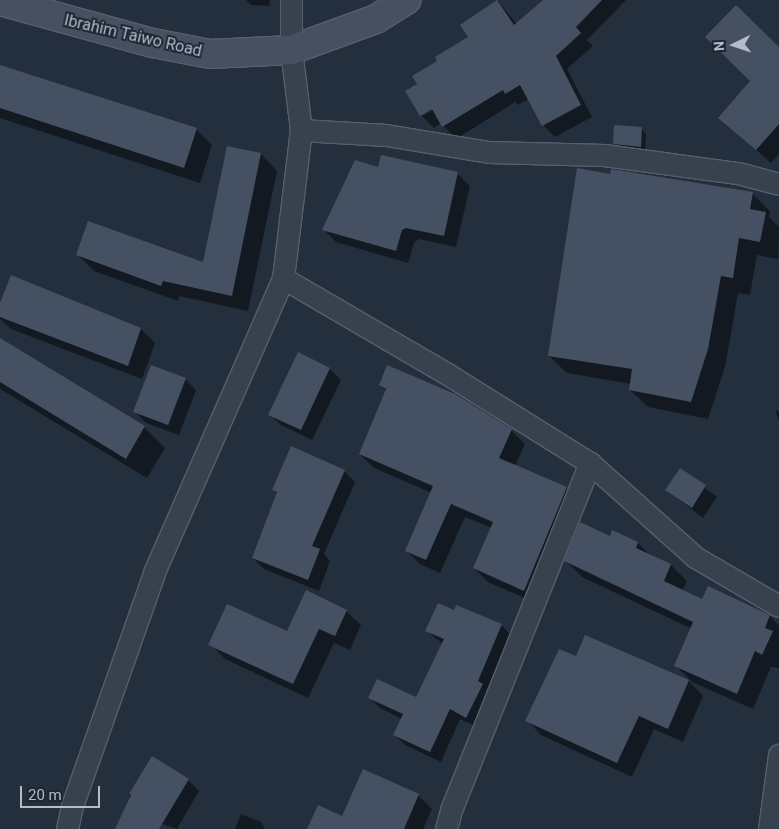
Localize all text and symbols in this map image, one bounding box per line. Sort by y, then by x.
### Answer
street label: Ibrahim Taiwo Road [62,11,204,61]
north arrow [709,20,759,70]
text: N [711,41,727,52]
scale bar [22,776,102,808]
text: 20 m [28,786,62,804]

